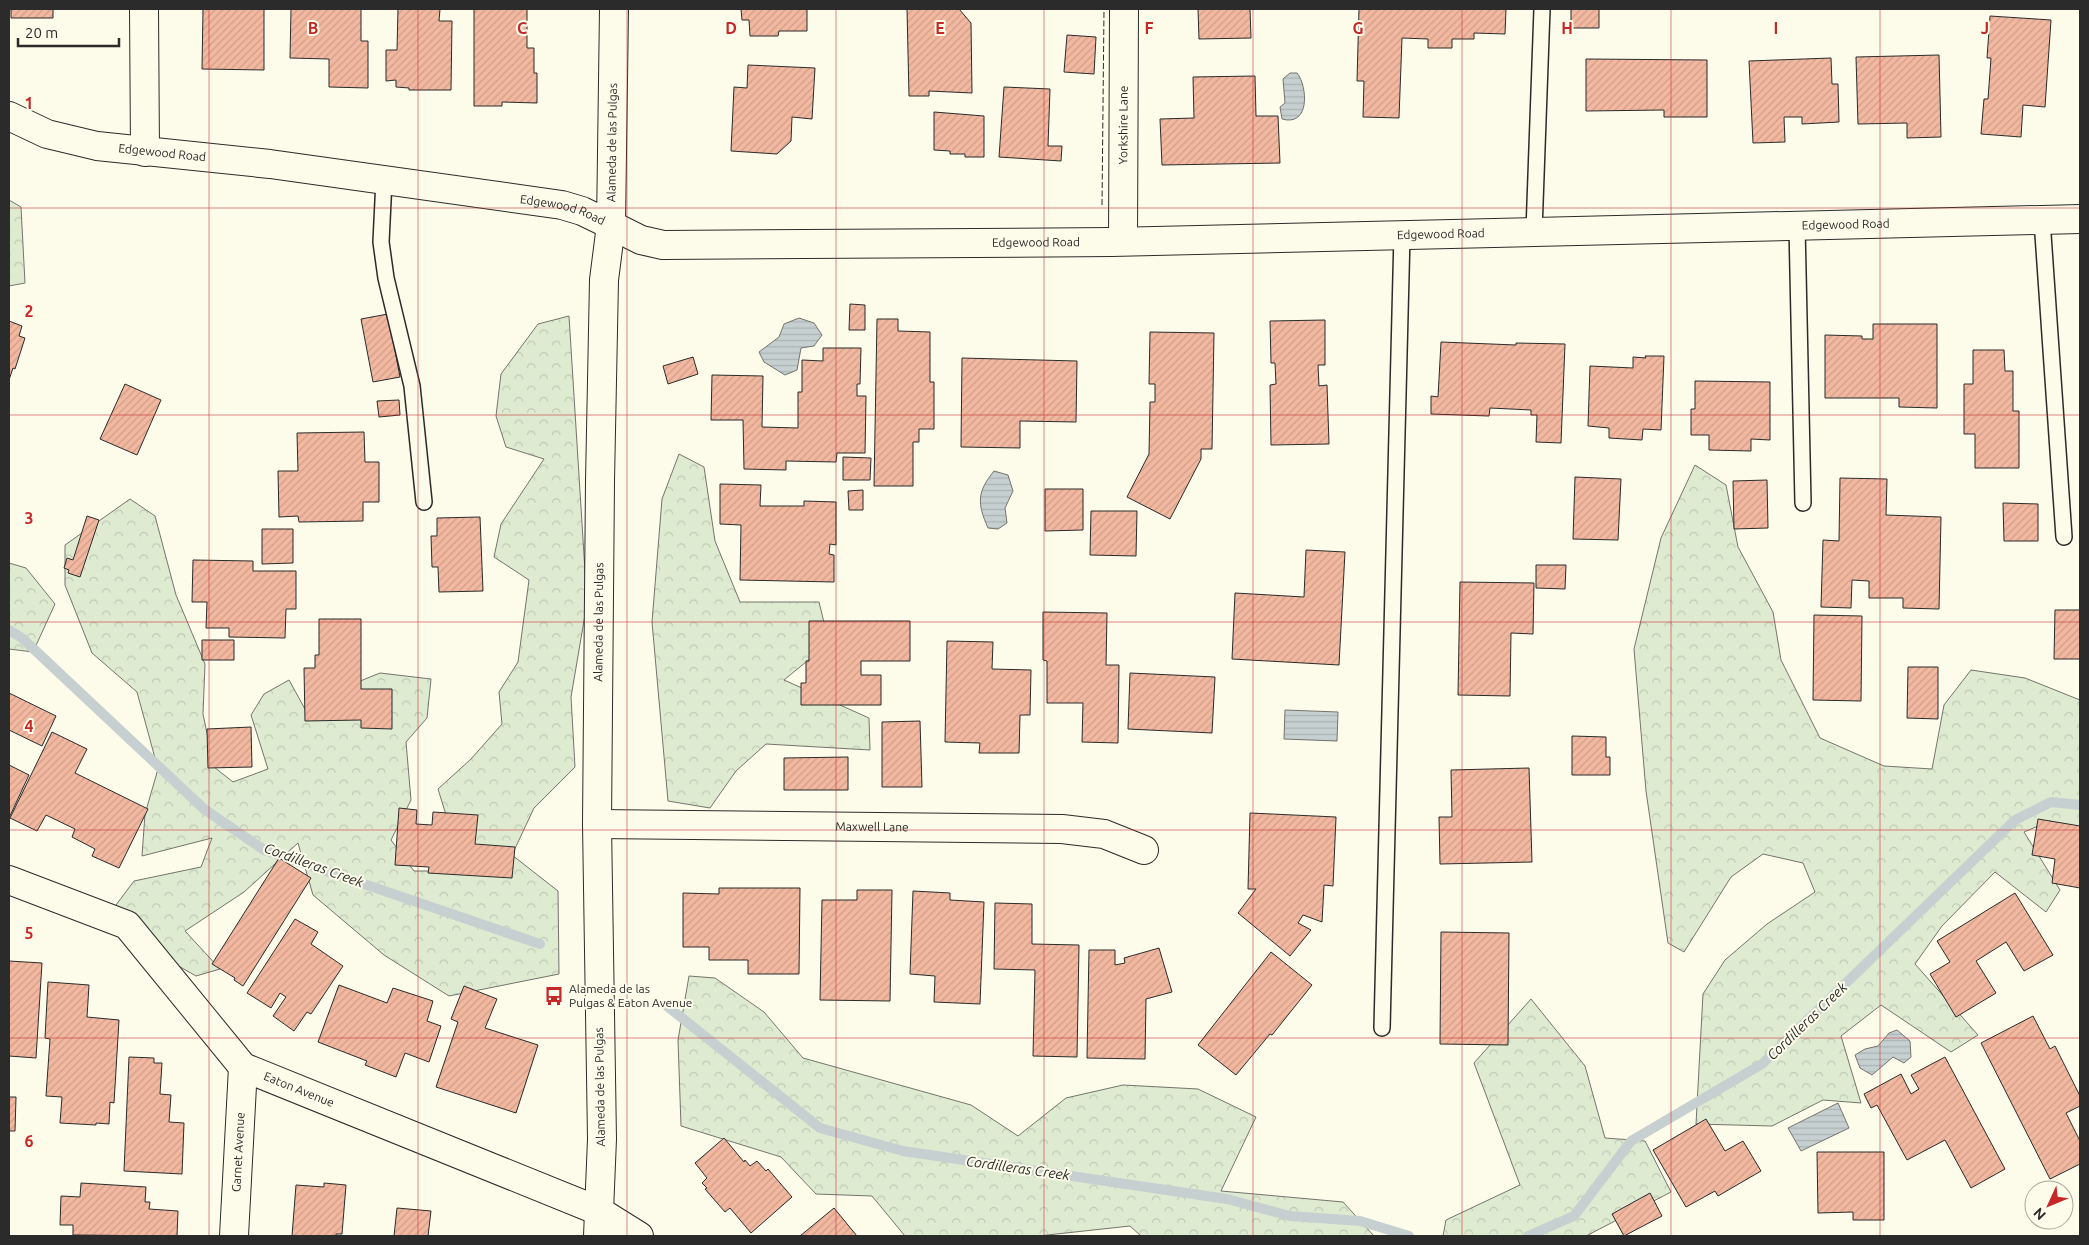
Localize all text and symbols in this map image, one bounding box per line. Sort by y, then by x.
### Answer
scale bar [18,15,119,47]
text: B [308,19,318,37]
text: C [517,19,527,37]
text: D [725,19,737,37]
text: E [935,19,945,37]
text: F [1145,19,1154,37]
text: G [1352,19,1364,37]
text: H [1561,19,1573,37]
text: I [1774,19,1778,37]
text: J [1981,19,1989,37]
text: 20 m [25,24,58,41]
street label: Alameda de las Pulgas [604,83,619,202]
street label: Yorkshire Lane [1116,86,1130,164]
text: 1 [24,94,34,112]
street label: Edgewood Road [118,141,207,163]
street label: Edgewood Road [519,192,607,227]
street label: Edgewood Road [1802,217,1890,232]
street label: Edgewood Road [1397,226,1485,241]
street label: Edgewood Road [992,235,1080,249]
text: 2 [24,302,34,320]
text: 3 [24,509,34,527]
street label: Alameda de las Pulgas [591,562,605,682]
text: 4 [24,717,34,735]
street label: Maxwell Lane [835,820,909,833]
water label: Cordilleras Creek [262,840,367,891]
text: 5 [24,924,34,942]
water label: Cordilleras Creek [1764,978,1851,1063]
place label: Alameda de las Pulgas & Eaton Avenue [569,982,692,1009]
bus stop icon: Alameda de las Pulgas & Eaton Avenue [543,985,565,1007]
street label: Alameda de las Pulgas [592,1027,607,1147]
street label: Eaton Avenue [262,1069,336,1109]
street label: Garnet Avenue [229,1112,247,1192]
text: 6 [24,1132,34,1150]
water label: Cordilleras Creek [965,1153,1072,1183]
north arrow [2024,1180,2074,1230]
text: N [2030,1205,2049,1223]

